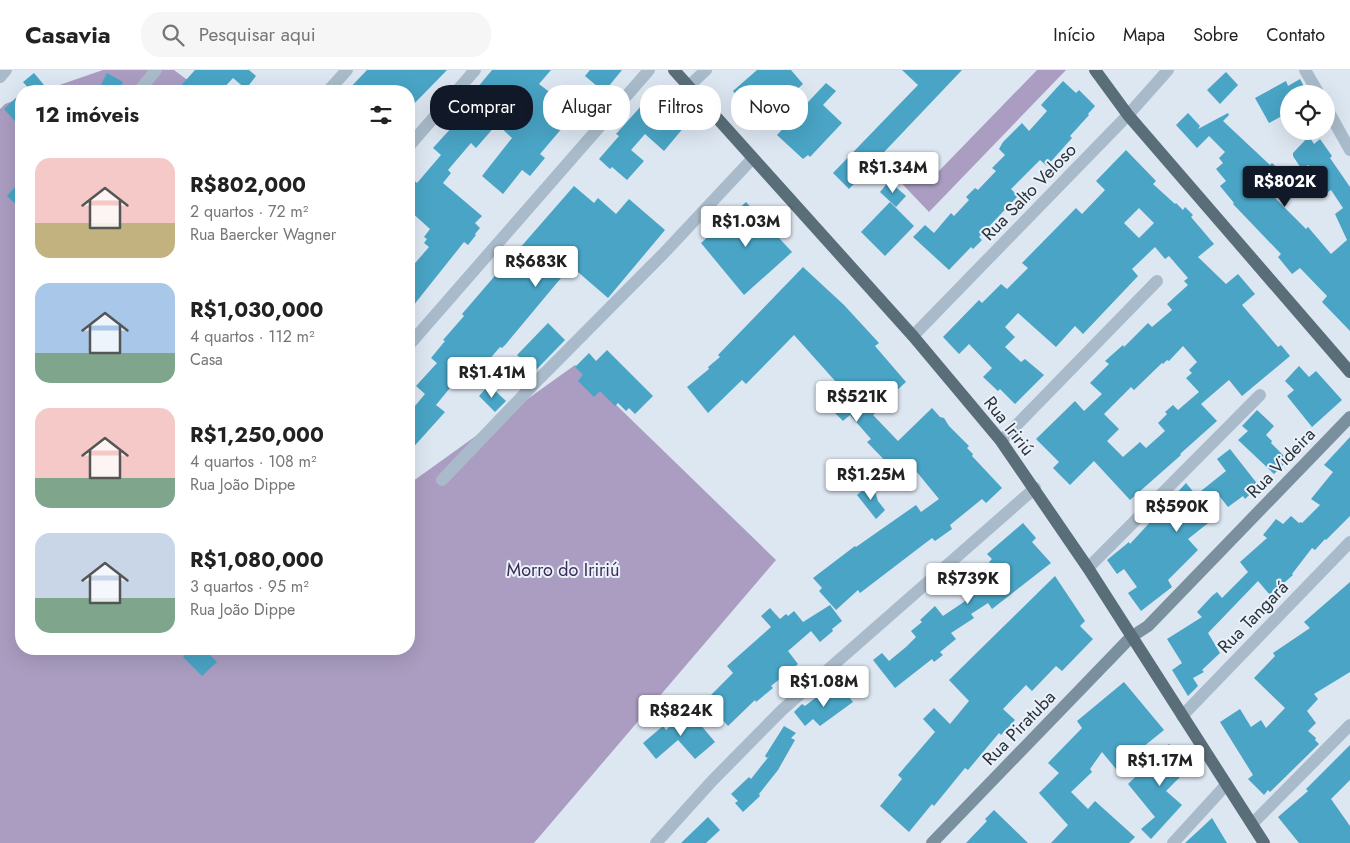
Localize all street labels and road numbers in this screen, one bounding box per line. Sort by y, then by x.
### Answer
street label: Rua Salto Veloso [976,137,1082,247]
street label: Rua Iririú [977,391,1041,461]
street label: Rua Videira [1241,422,1321,504]
street label: Rua Tangará [1212,575,1294,659]
street label: Rua Piratuba [976,685,1062,771]

